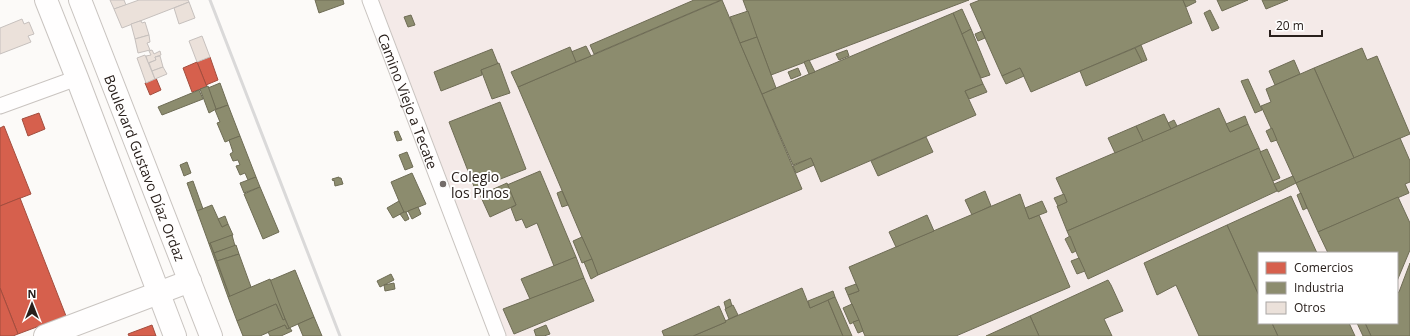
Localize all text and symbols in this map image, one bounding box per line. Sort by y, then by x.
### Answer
scale bar [1270,12,1322,38]
text: 20 m [1276,17,1304,34]
street label: Camino Viejo a Tecate [374,30,443,172]
street label: Boulevard Gustavo Díaz Ordaz [100,72,190,264]
place label: Colegio los Pinos [451,167,509,202]
marker: Colegio los Pinos [438,179,448,189]
legend [1258,252,1398,324]
text: Comercios [1294,259,1354,276]
text: Industria [1294,279,1344,296]
north arrow [12,284,52,324]
text: N [28,286,36,301]
text: Otros [1294,299,1326,316]

